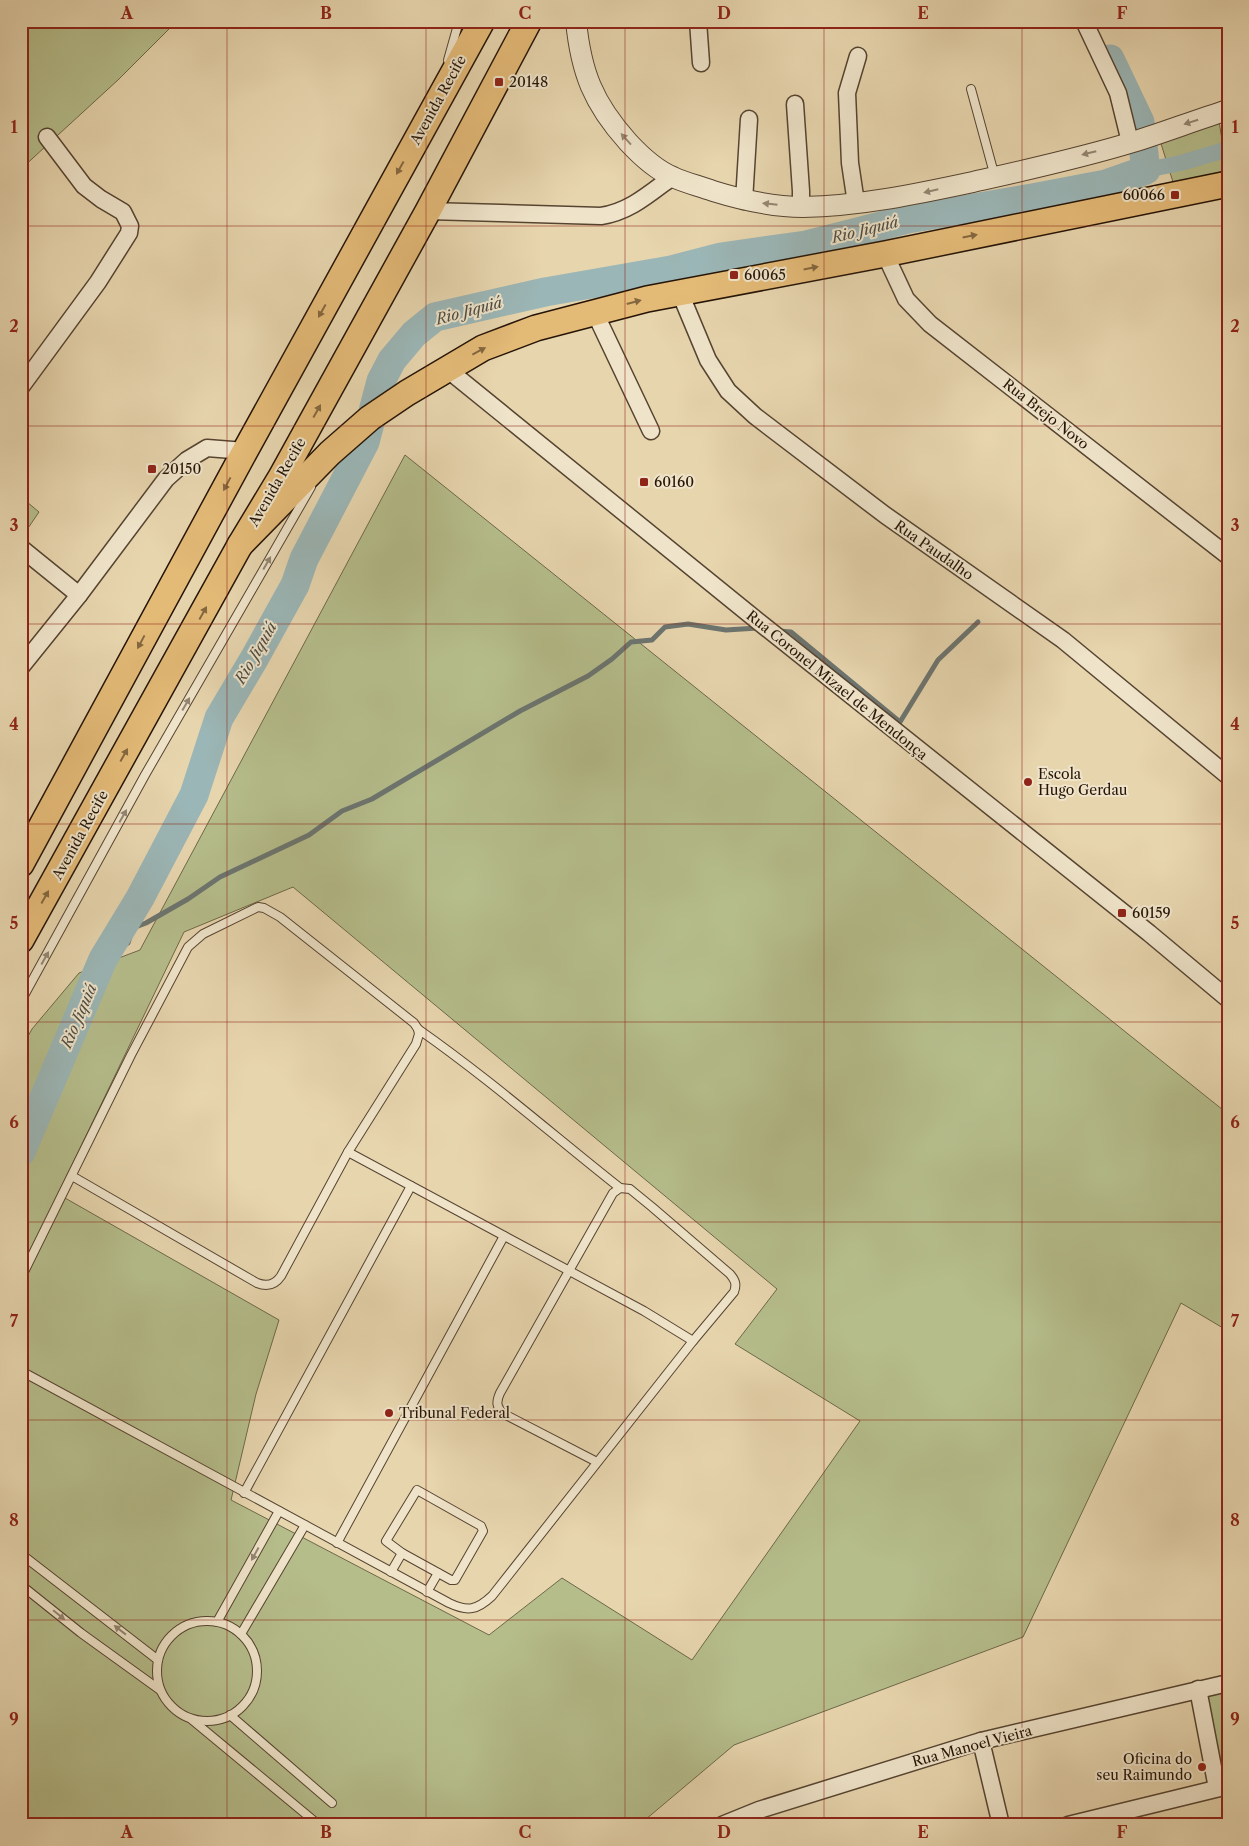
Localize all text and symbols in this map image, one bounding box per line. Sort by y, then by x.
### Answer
text: A [120,3,134,23]
text: B [320,3,332,23]
text: C [519,3,531,23]
text: D [717,3,731,23]
text: E [917,3,929,23]
text: F [1117,3,1128,23]
street label: Avenida Recife [406,52,470,149]
place label: 20148 [509,73,548,91]
marker: 20148 [493,76,505,88]
text: 1 [10,117,18,137]
text: 1 [1231,117,1239,137]
one-way arrow [1183,119,1198,127]
one-way arrow [620,132,631,145]
one-way arrow [1082,149,1097,157]
one-way arrow [396,161,404,176]
place label: 60066 [1123,186,1165,204]
one-way arrow [924,187,939,195]
marker: 60066 [1169,189,1181,201]
one-way arrow [762,200,778,208]
water label: Rio Jiquiá [829,212,900,247]
one-way arrow [963,232,979,240]
one-way arrow [803,264,818,272]
place label: 60065 [744,266,786,284]
marker: 60065 [728,269,740,281]
water label: Rio Jiquiá [433,293,504,329]
one-way arrow [627,298,642,306]
one-way arrow [318,304,326,318]
text: 2 [9,316,19,336]
text: 2 [1230,316,1240,336]
one-way arrow [472,347,487,355]
street label: Rua Brejo Novo [999,375,1093,453]
one-way arrow [313,404,321,418]
street label: Avenida Recife [244,434,310,530]
place label: 20150 [162,460,201,478]
marker: 20150 [146,463,158,475]
place label: 60160 [654,473,694,491]
marker: 60160 [638,476,650,488]
one-way arrow [223,477,231,491]
text: 3 [9,515,19,535]
text: 3 [1230,515,1240,535]
street label: Rua Paudalho [891,516,977,584]
one-way arrow [263,556,271,571]
one-way arrow [199,606,207,621]
street label: Rua Coronel Mizael de Mendonça [743,606,932,764]
water label: Rio Jiquiá [230,619,281,688]
one-way arrow [137,636,146,649]
one-way arrow [182,697,190,712]
text: 4 [9,714,19,734]
text: 4 [1230,714,1240,734]
one-way arrow [120,748,128,763]
place label: Escola Hugo Gerdau [1038,765,1128,799]
marker: Escola Hugo Gerdau [1022,776,1034,788]
street label: Avenida Recife [48,787,112,884]
one-way arrow [118,809,127,823]
one-way arrow [41,890,49,905]
place label: 60159 [1132,904,1171,922]
marker: 60159 [1116,907,1128,919]
text: 5 [10,913,19,933]
text: 5 [1231,913,1240,933]
one-way arrow [40,952,49,965]
water label: Rio Jiquiá [56,981,101,1052]
text: 6 [9,1112,19,1132]
text: 6 [1230,1112,1240,1132]
text: 7 [10,1311,19,1331]
text: 7 [1231,1311,1240,1331]
place label: Tribunal Federal [399,1404,510,1422]
marker: Tribunal Federal [383,1407,395,1419]
text: 8 [9,1510,19,1530]
text: 8 [1230,1510,1240,1530]
one-way arrow [251,1547,259,1561]
one-way arrow [52,1610,65,1621]
one-way arrow [113,1625,126,1635]
text: 9 [9,1709,19,1729]
text: 9 [1230,1709,1240,1729]
street label: Rua Manoel Vieira [910,1721,1035,1771]
place label: Oficina do seu Raimundo [1096,1750,1192,1784]
marker: Oficina do seu Raimundo [1196,1761,1208,1773]
text: A [120,1822,134,1842]
text: B [320,1822,332,1842]
text: C [519,1822,531,1842]
text: D [717,1822,731,1842]
text: E [917,1822,929,1842]
text: F [1117,1822,1128,1842]

